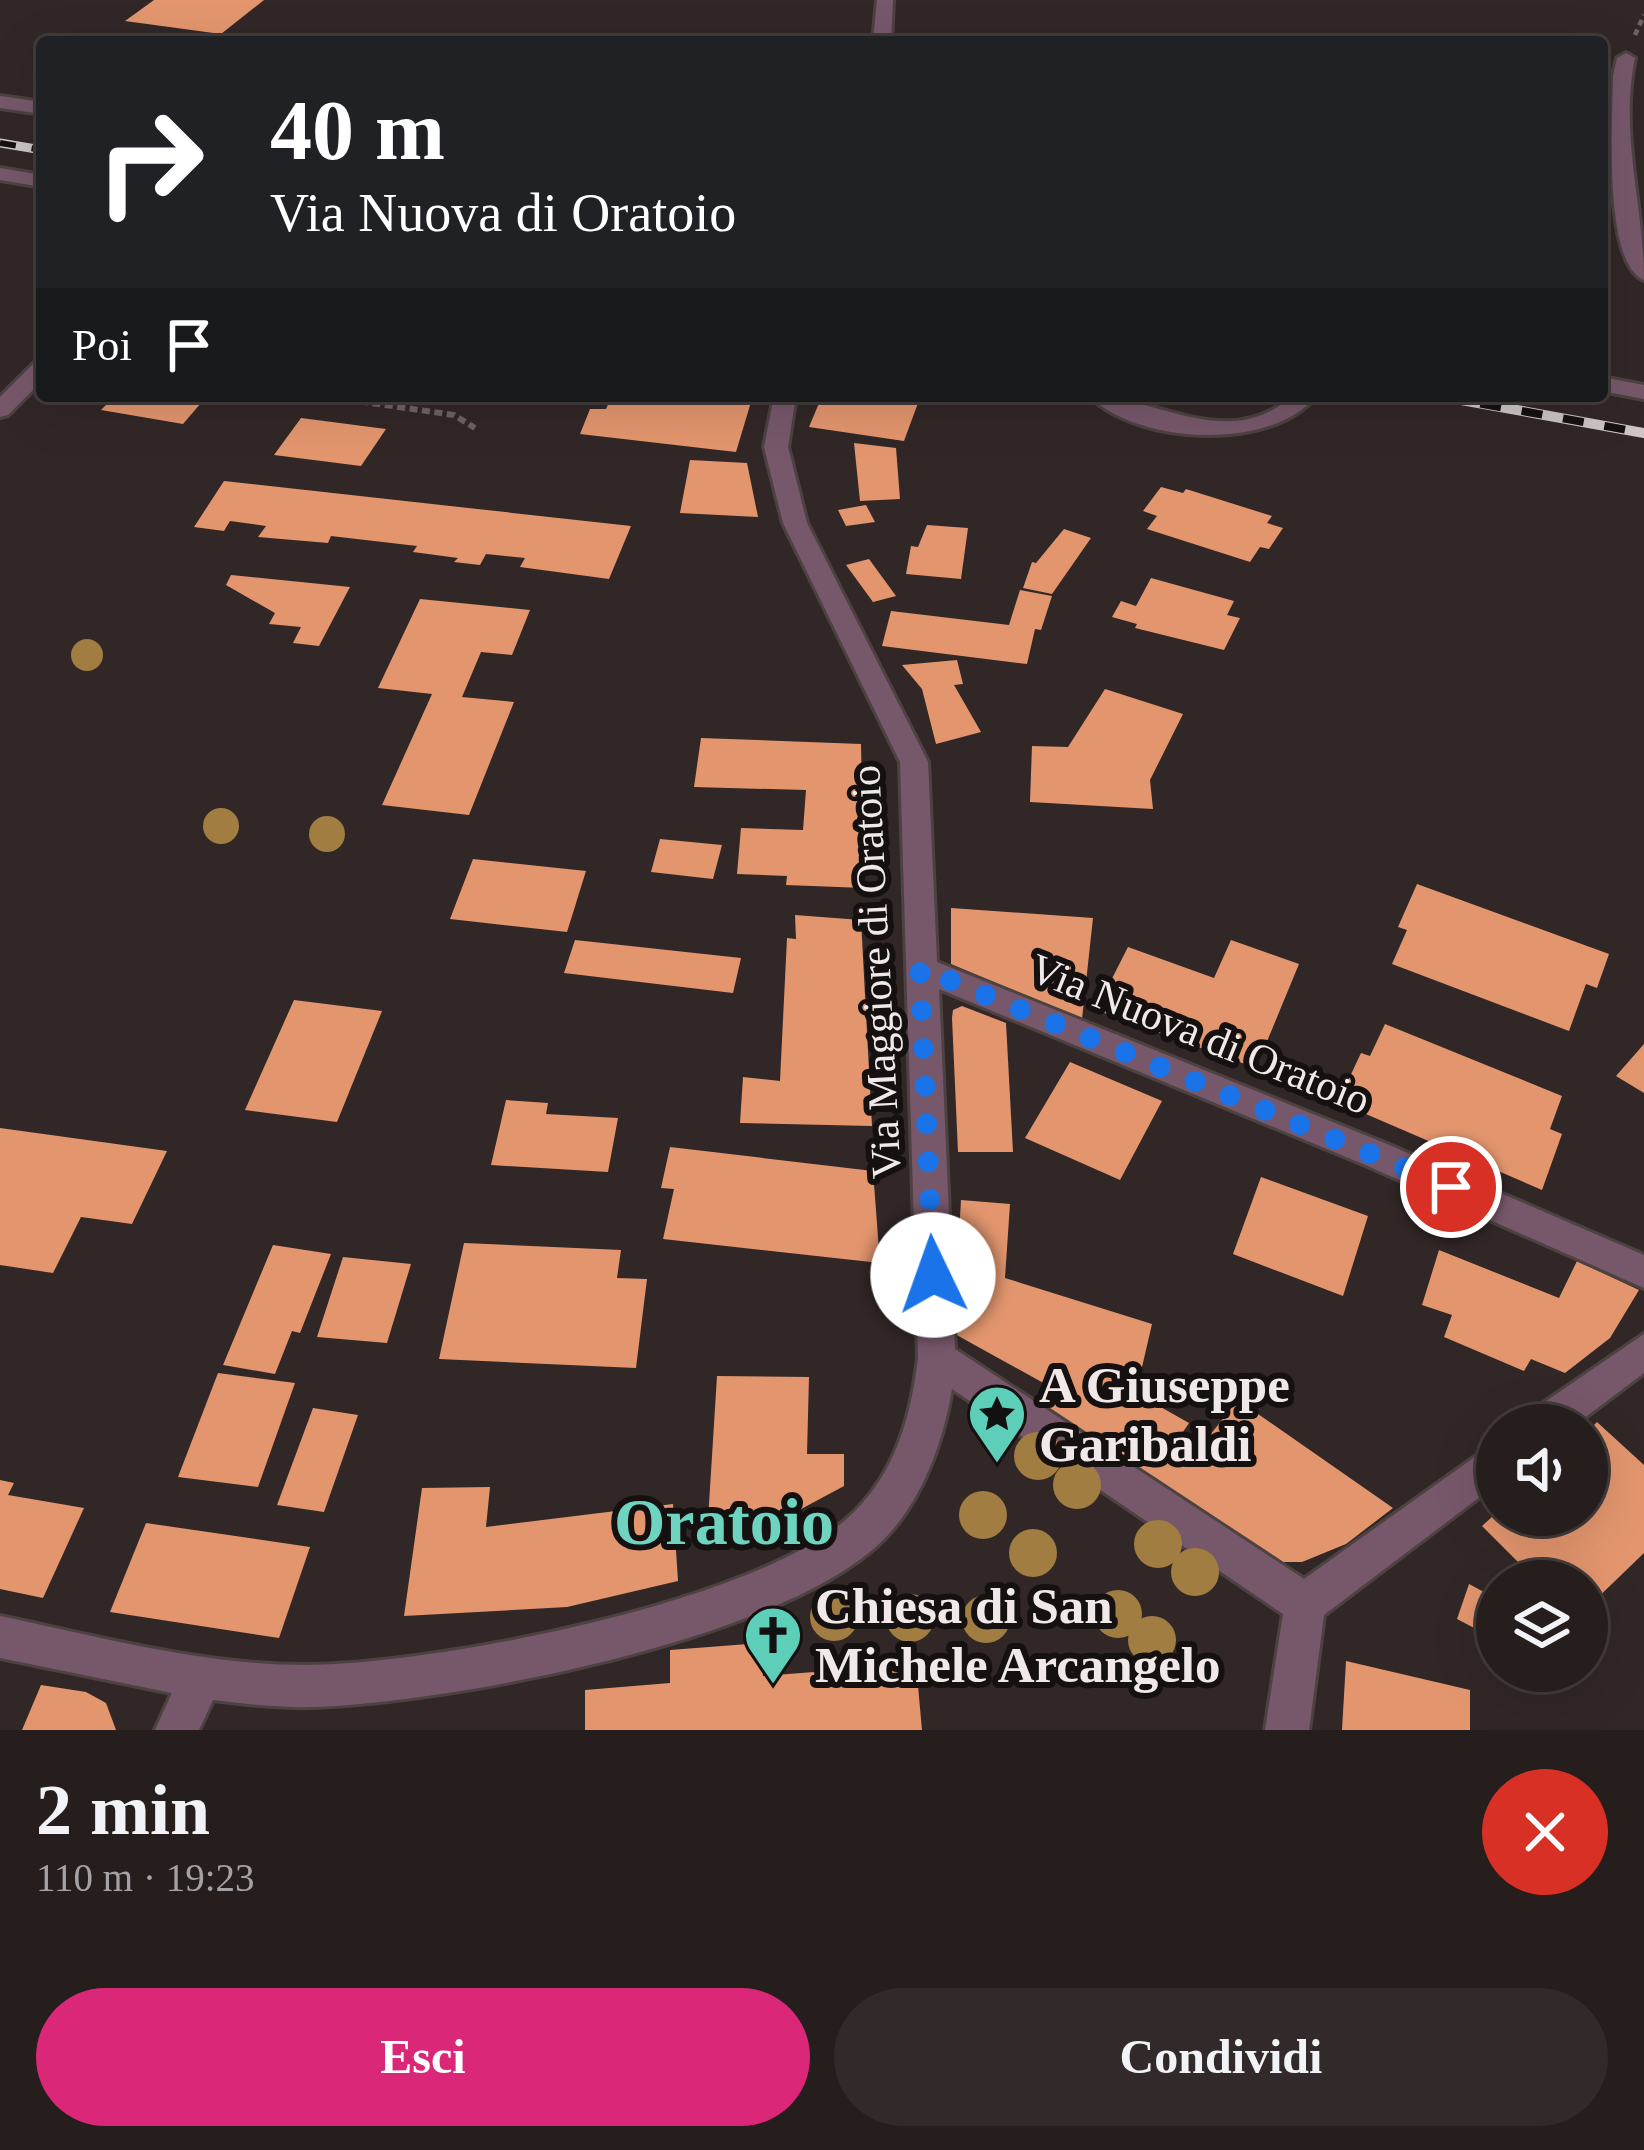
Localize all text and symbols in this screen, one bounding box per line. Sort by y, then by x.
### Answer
icon: right [72,84,228,240]
text: 40 m [270,84,445,177]
text: Via Nuova di Oratoio [270,183,736,243]
icon: arrive [156,312,222,378]
text: Poi [72,320,132,370]
street label: Via Maggiore di Oratoio [842,764,910,1180]
street label: Via Nuova di Oratoio [1023,945,1377,1123]
pin [1400,1136,1502,1238]
icon: arrive [1418,1154,1484,1220]
position arrow [870,1212,996,1338]
place label: A Giuseppe Garibaldi [1039,1357,1290,1472]
place icon: A Giuseppe Garibaldi [966,1383,1028,1465]
map controls [1476,1404,1608,1692]
button: sound [1476,1404,1608,1536]
district label: Oratoio [614,1485,834,1558]
button: layers [1476,1560,1608,1692]
place label: Chiesa di San Michele Arcangelo [815,1578,1221,1693]
church icon: Chiesa di San Michele Arcangelo [742,1604,804,1686]
button: close [1482,1769,1608,1895]
text: 2 min [36,1770,210,1850]
text: 110 m · 19:23 [36,1856,254,1899]
button: Esci [36,1988,810,2126]
button: Condividi [834,1988,1608,2126]

